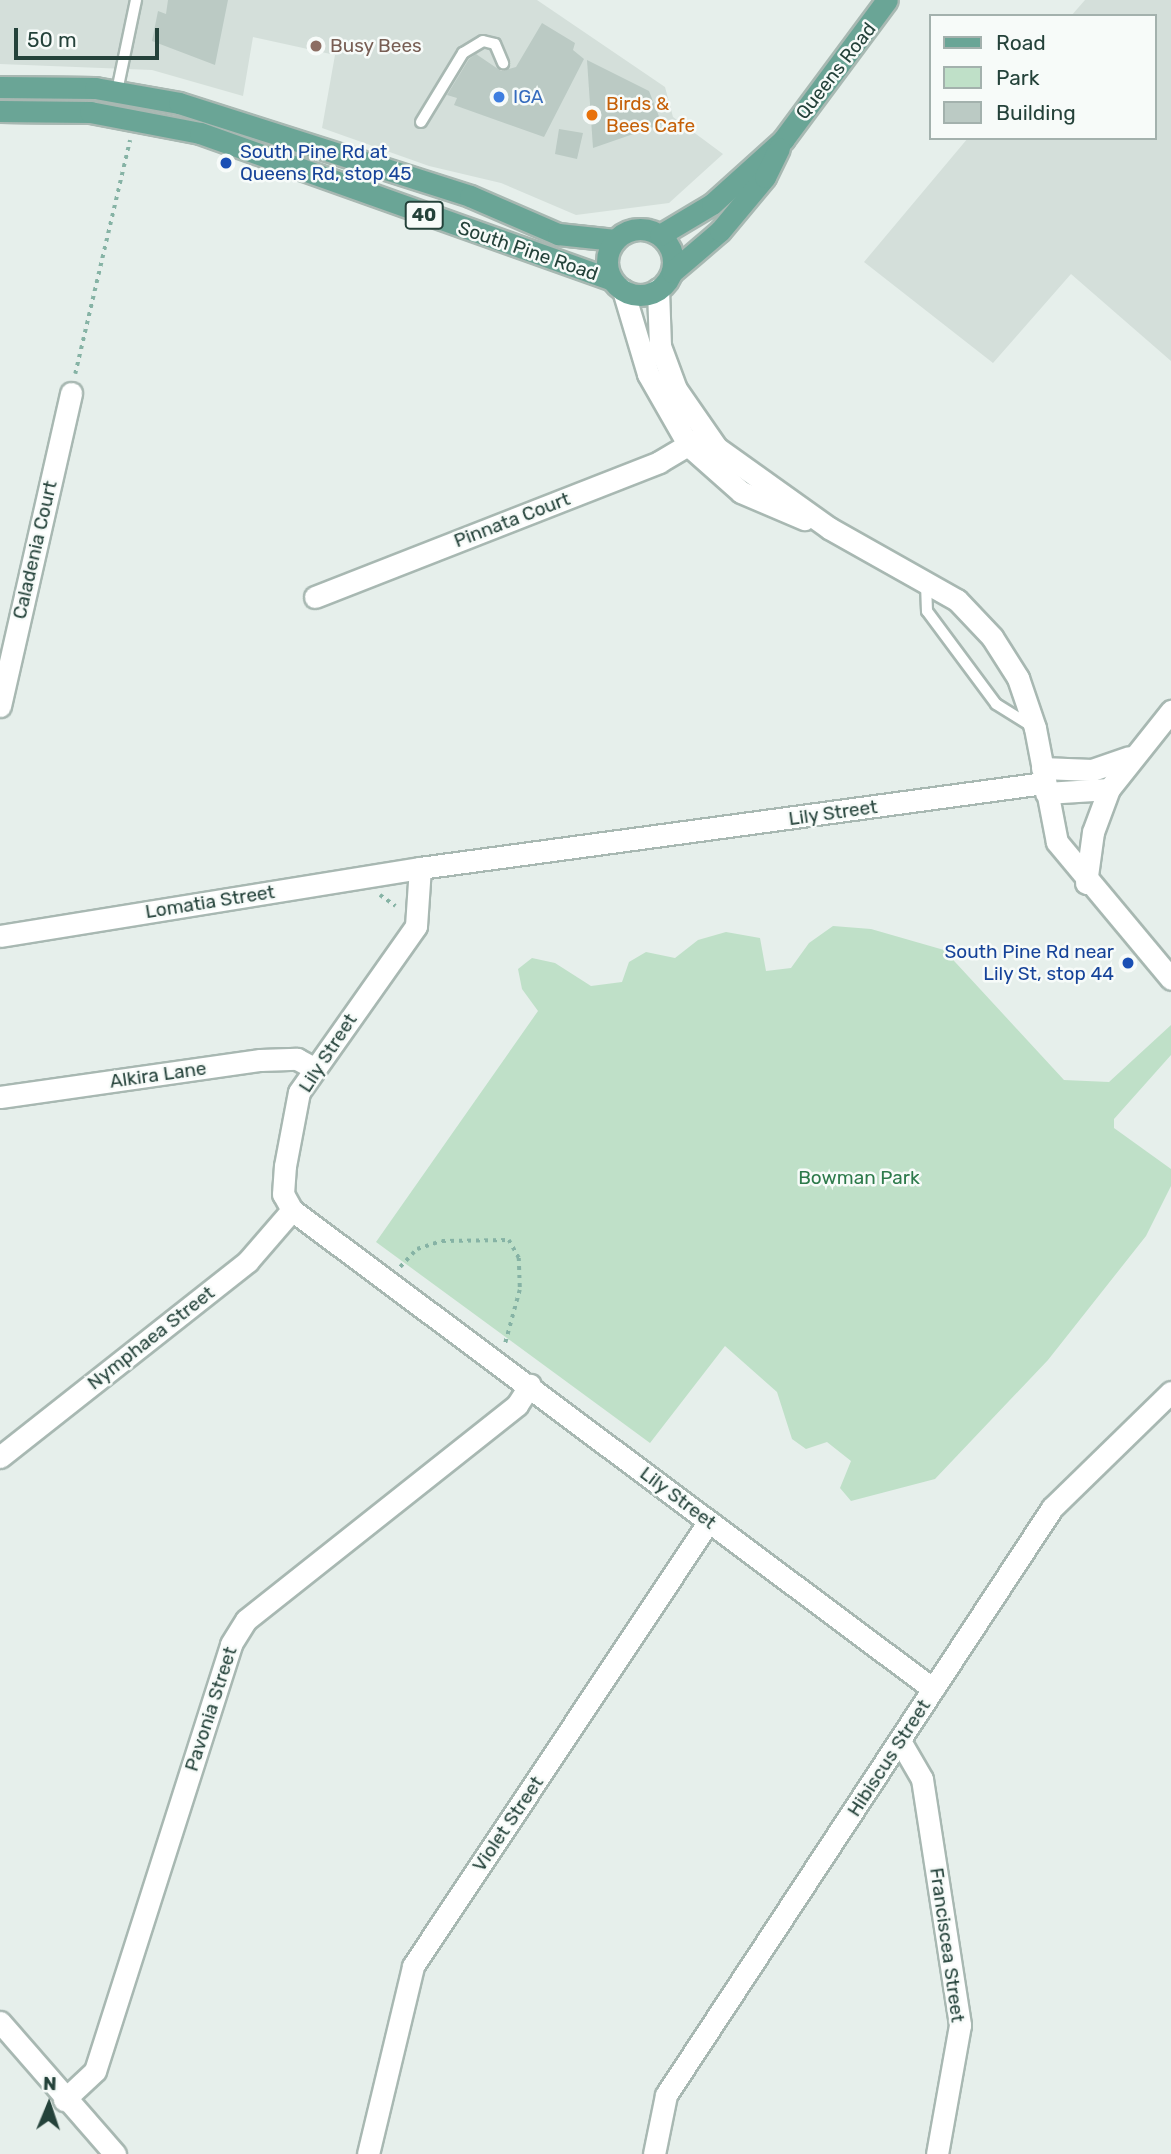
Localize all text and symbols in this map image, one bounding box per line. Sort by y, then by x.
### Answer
scale bar [18,14,163,58]
legend [930,14,1157,140]
street label: Queens Road [791,18,881,124]
text: 50 m [27,27,77,52]
text: Road [996,30,1046,55]
place label: Busy Bees [330,35,422,57]
marker: Busy Bees [308,38,324,54]
text: Park [996,65,1040,90]
place label: IGA [513,86,544,108]
marker: IGA [491,89,507,105]
place label: Birds & Bees Cafe [606,93,695,137]
text: Building [996,100,1076,125]
marker: Birds & Bees Cafe [584,107,600,123]
place label: South Pine Rd at Queens Rd, stop 45 [240,141,412,185]
marker: South Pine Rd at Queens Rd, stop 45 [218,155,234,171]
road number: 40 [403,200,445,230]
street label: South Pine Road [455,216,601,286]
street label: Caladenia Court [8,479,62,621]
street label: Pinnata Court [451,487,573,553]
street label: Lily Street [787,795,879,831]
street label: Lomatia Street [144,881,276,923]
place label: South Pine Rd near Lily St, stop 44 [944,941,1114,985]
marker: South Pine Rd near Lily St, stop 44 [1120,955,1136,971]
street label: Lily Street [294,1009,362,1097]
street label: Alkira Lane [108,1057,208,1093]
park label: Bowman Park [798,1167,920,1189]
street label: Nymphaea Street [83,1281,219,1395]
street label: Lily Street [635,1462,721,1534]
street label: Pavonia Street [180,1644,242,1774]
street label: Hibiscus Street [843,1695,935,1821]
street label: Violet Street [468,1772,548,1876]
street label: Franciscea Street [925,1866,969,2024]
north arrow [14,2070,84,2140]
text: N [43,2072,57,2095]

